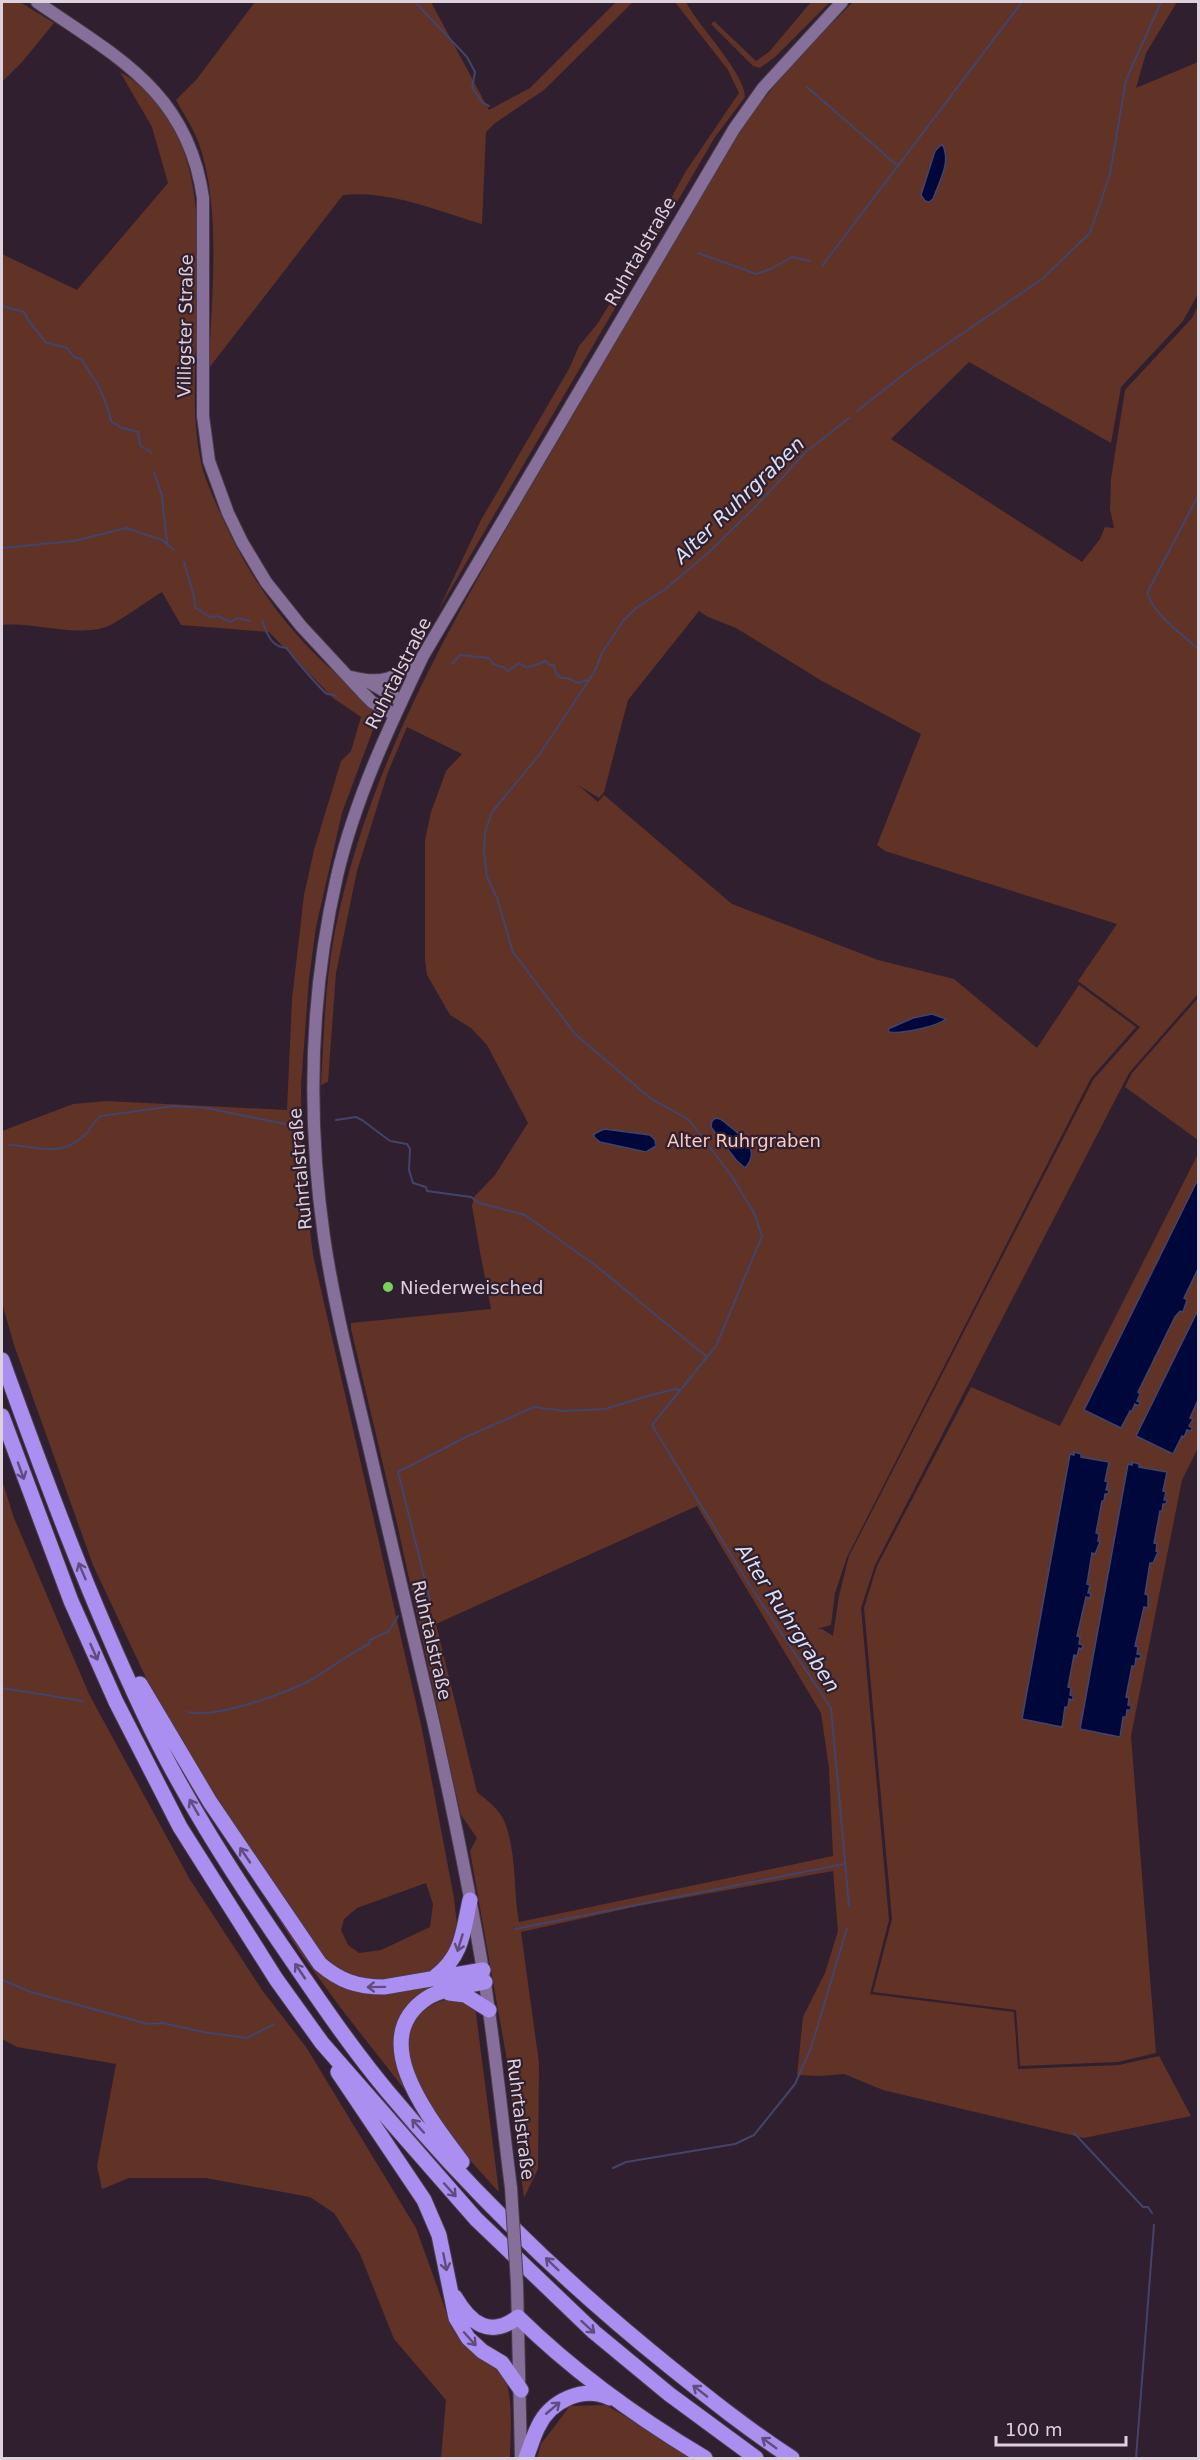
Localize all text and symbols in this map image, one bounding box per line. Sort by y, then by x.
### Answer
street label: Ruhrtalstraße [600,193,680,309]
street label: Villigster Straße [173,254,197,398]
water label: Alter Ruhrgraben [667,432,809,570]
street label: Ruhrtalstraße [361,614,435,732]
street label: Ruhrtalstraße [284,1107,316,1231]
park label: Alter Ruhrgraben [667,1130,821,1151]
place label: Niederweisched [400,1277,543,1298]
marker: Niederweisched [381,1280,395,1294]
one-way arrow [17,1461,28,1480]
water label: Alter Ruhrgraben [730,1538,845,1697]
one-way arrow [76,1562,87,1581]
street label: Ruhrtalstraße [408,1578,456,1702]
one-way arrow [89,1642,100,1660]
one-way arrow [188,1799,200,1816]
one-way arrow [239,1847,251,1863]
one-way arrow [454,1933,465,1952]
one-way arrow [294,1963,306,1980]
one-way arrow [366,1981,386,1992]
street label: Ruhrtalstraße [503,2057,539,2181]
one-way arrow [411,2119,425,2134]
one-way arrow [442,2182,456,2197]
one-way arrow [440,2252,451,2272]
one-way arrow [545,2257,560,2271]
one-way arrow [581,2320,596,2334]
one-way arrow [463,2331,477,2346]
one-way arrow [692,2384,708,2397]
one-way arrow [545,2402,561,2415]
scale bar [996,2409,1126,2447]
text: 100 m [1005,2419,1063,2440]
one-way arrow [762,2437,778,2449]

